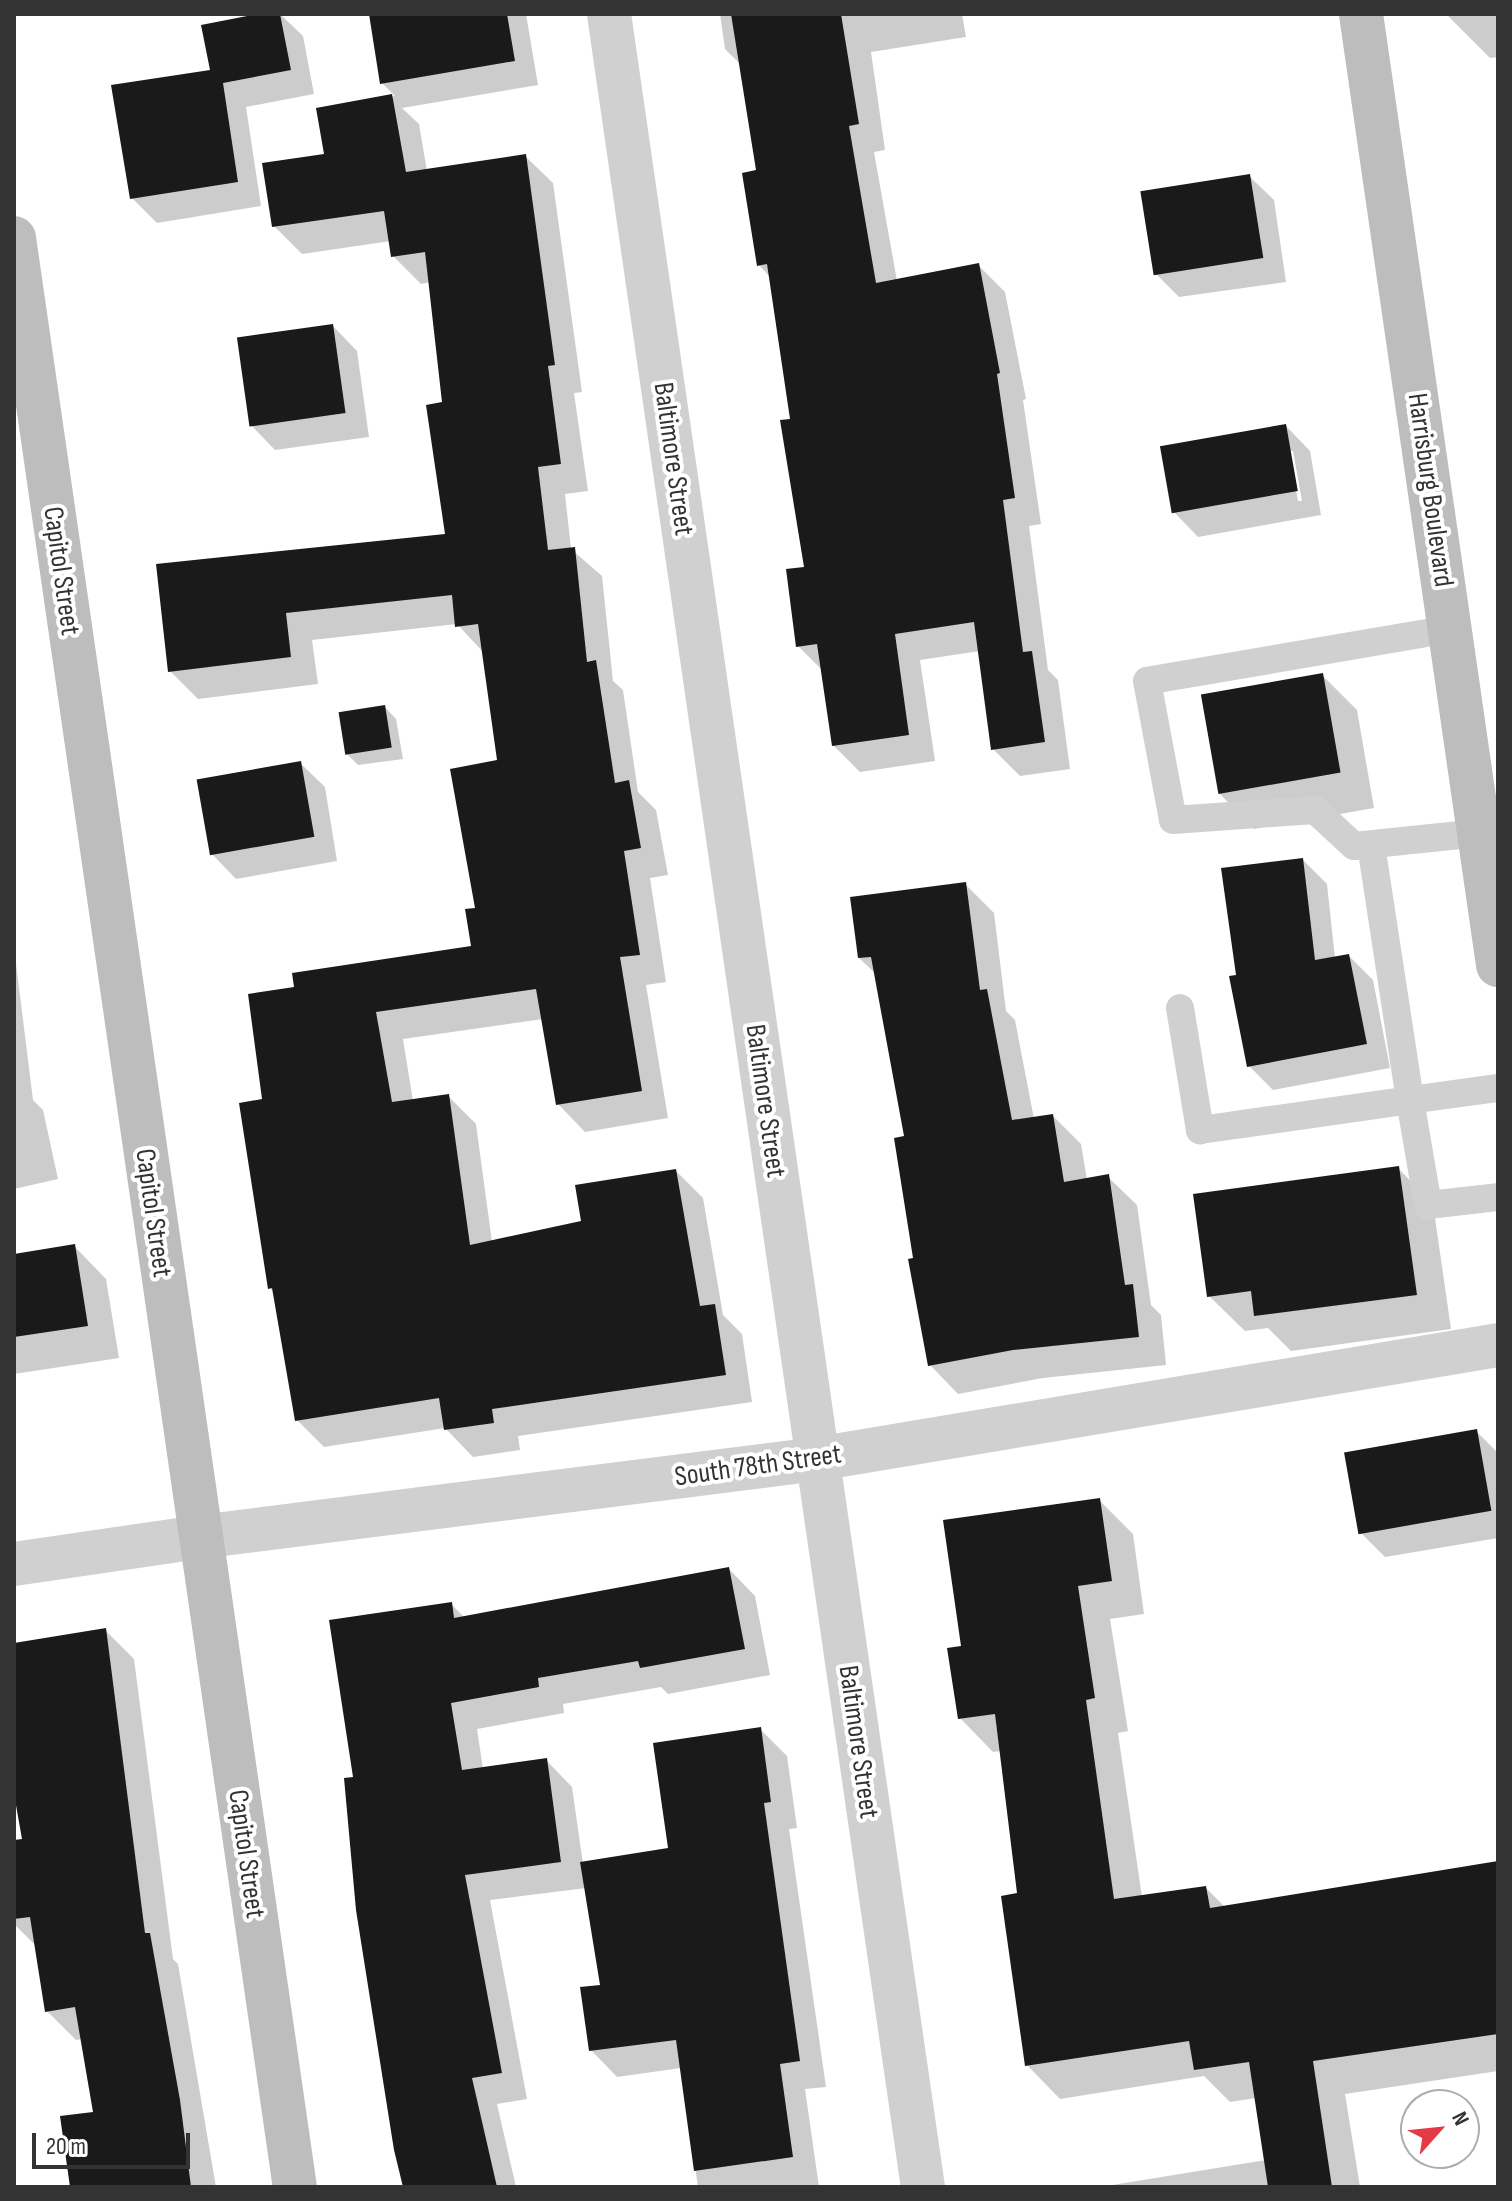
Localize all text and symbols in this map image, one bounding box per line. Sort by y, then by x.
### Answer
street label: Baltimore Street [646,380,700,538]
street label: Harrisburg Boulevard [1400,391,1460,589]
street label: Capitol Street [35,505,87,637]
street label: Baltimore Street [738,1022,792,1180]
street label: Capitol Street [127,1147,179,1279]
street label: South 78th Street [673,1438,843,1494]
street label: Baltimore Street [831,1663,885,1821]
street label: Capitol Street [220,1788,272,1920]
north arrow [1400,2089,1480,2169]
text: N [1445,2107,1475,2130]
scale bar [36,2117,194,2167]
text: 20 m [46,2132,86,2161]

